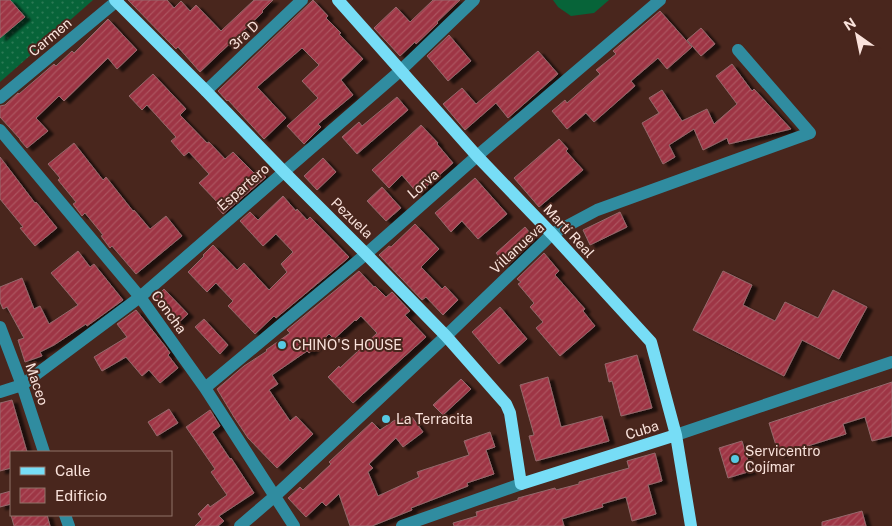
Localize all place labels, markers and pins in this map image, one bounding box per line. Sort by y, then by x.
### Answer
place label: CHINO'S HOUSE [292,337,402,353]
marker: CHINO'S HOUSE [276,339,288,351]
place label: La Terracita [396,411,473,427]
marker: La Terracita [380,413,392,425]
place label: Servicentro Cojímar [745,443,821,475]
marker: Servicentro Cojímar [729,453,741,465]

